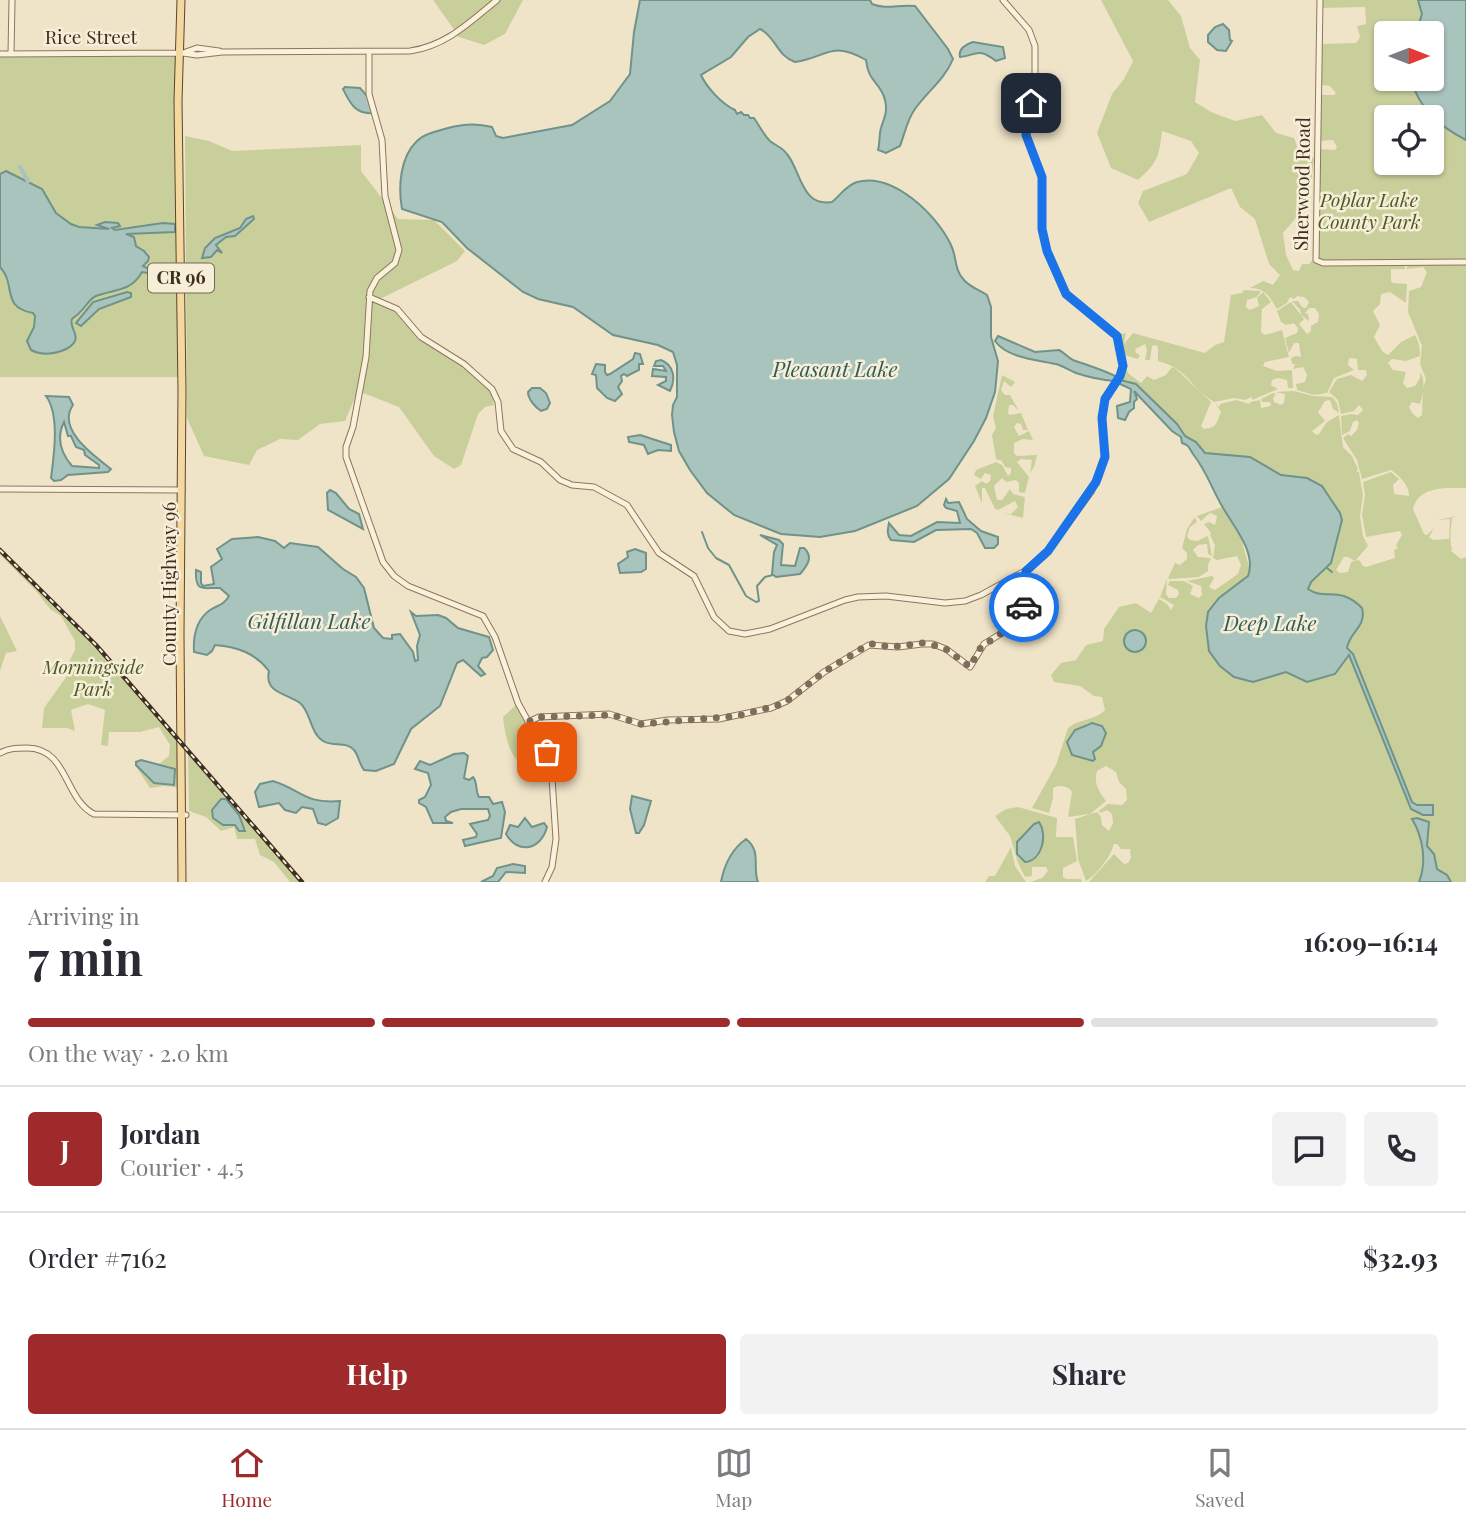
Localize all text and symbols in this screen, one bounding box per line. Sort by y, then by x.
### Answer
north arrow [1374,21,1444,91]
map controls [1374,21,1444,175]
street label: Rice Street [45,23,138,49]
pin [1001,73,1061,133]
icon: home [1012,84,1050,122]
button: locate [1374,105,1444,175]
street label: Sherwood Road [1287,117,1315,251]
park label: Poplar Lake County Park [1318,186,1421,234]
road number: CR 96 [148,264,214,292]
water label: Pleasant Lake [772,354,897,382]
street label: County Highway 96 [155,502,181,666]
courier [989,572,1059,642]
icon: car [1005,588,1043,626]
water label: Gilfillan Lake [247,606,371,634]
water label: Deep Lake [1222,608,1317,636]
park label: Morningside Park [41,653,144,701]
pin [517,722,577,782]
icon: bag [528,733,566,771]
text: Arriving in [28,900,140,931]
text: 16:09–16:14 [1304,924,1438,959]
text: 7 min [28,926,143,988]
text: On the way · 2.0 km [28,1037,229,1068]
button: chat [1272,1112,1346,1186]
button: phone [1364,1112,1438,1186]
text: Jordan [120,1116,200,1151]
text: J [60,1132,70,1167]
text: Courier · 4.5 [120,1151,244,1182]
text: Order #7162 [28,1240,167,1275]
text: $32.93 [1363,1240,1438,1275]
button: Help [28,1334,726,1414]
button: Share [740,1334,1438,1414]
tab: Home [221,1444,272,1512]
tab: Map [715,1444,753,1512]
tab: Saved [1195,1444,1245,1512]

